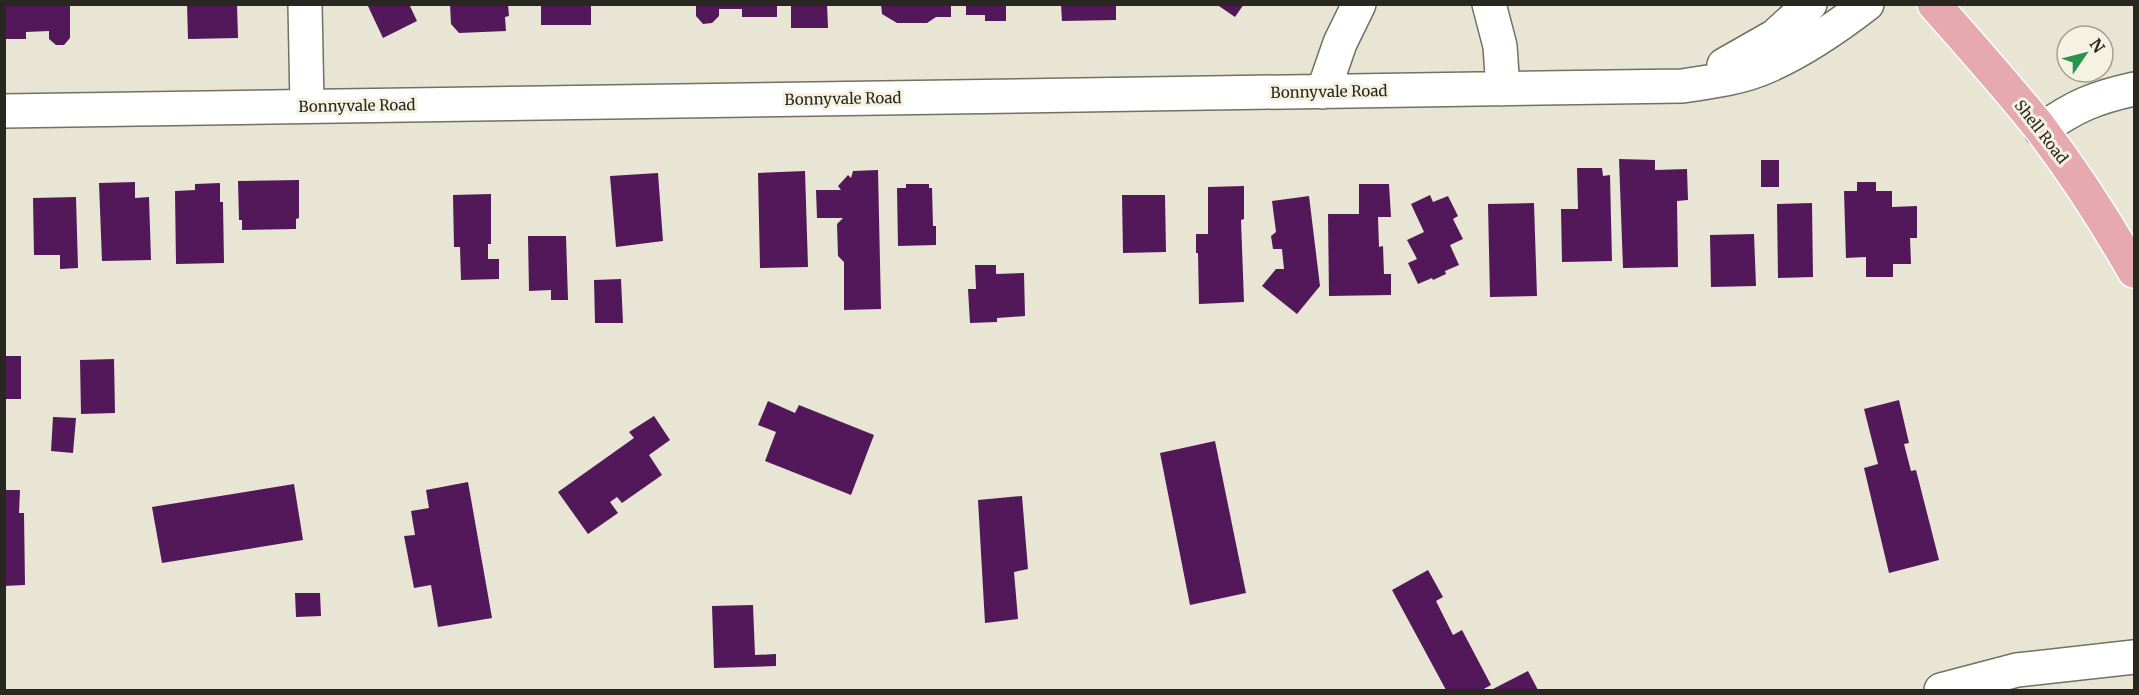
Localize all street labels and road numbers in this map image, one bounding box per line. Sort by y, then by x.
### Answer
street label: Bonnyvale Road [1270,81,1388,102]
street label: Bonnyvale Road [784,88,902,109]
street label: Bonnyvale Road [298,95,416,116]
street label: Shell Road [2011,96,2072,167]

